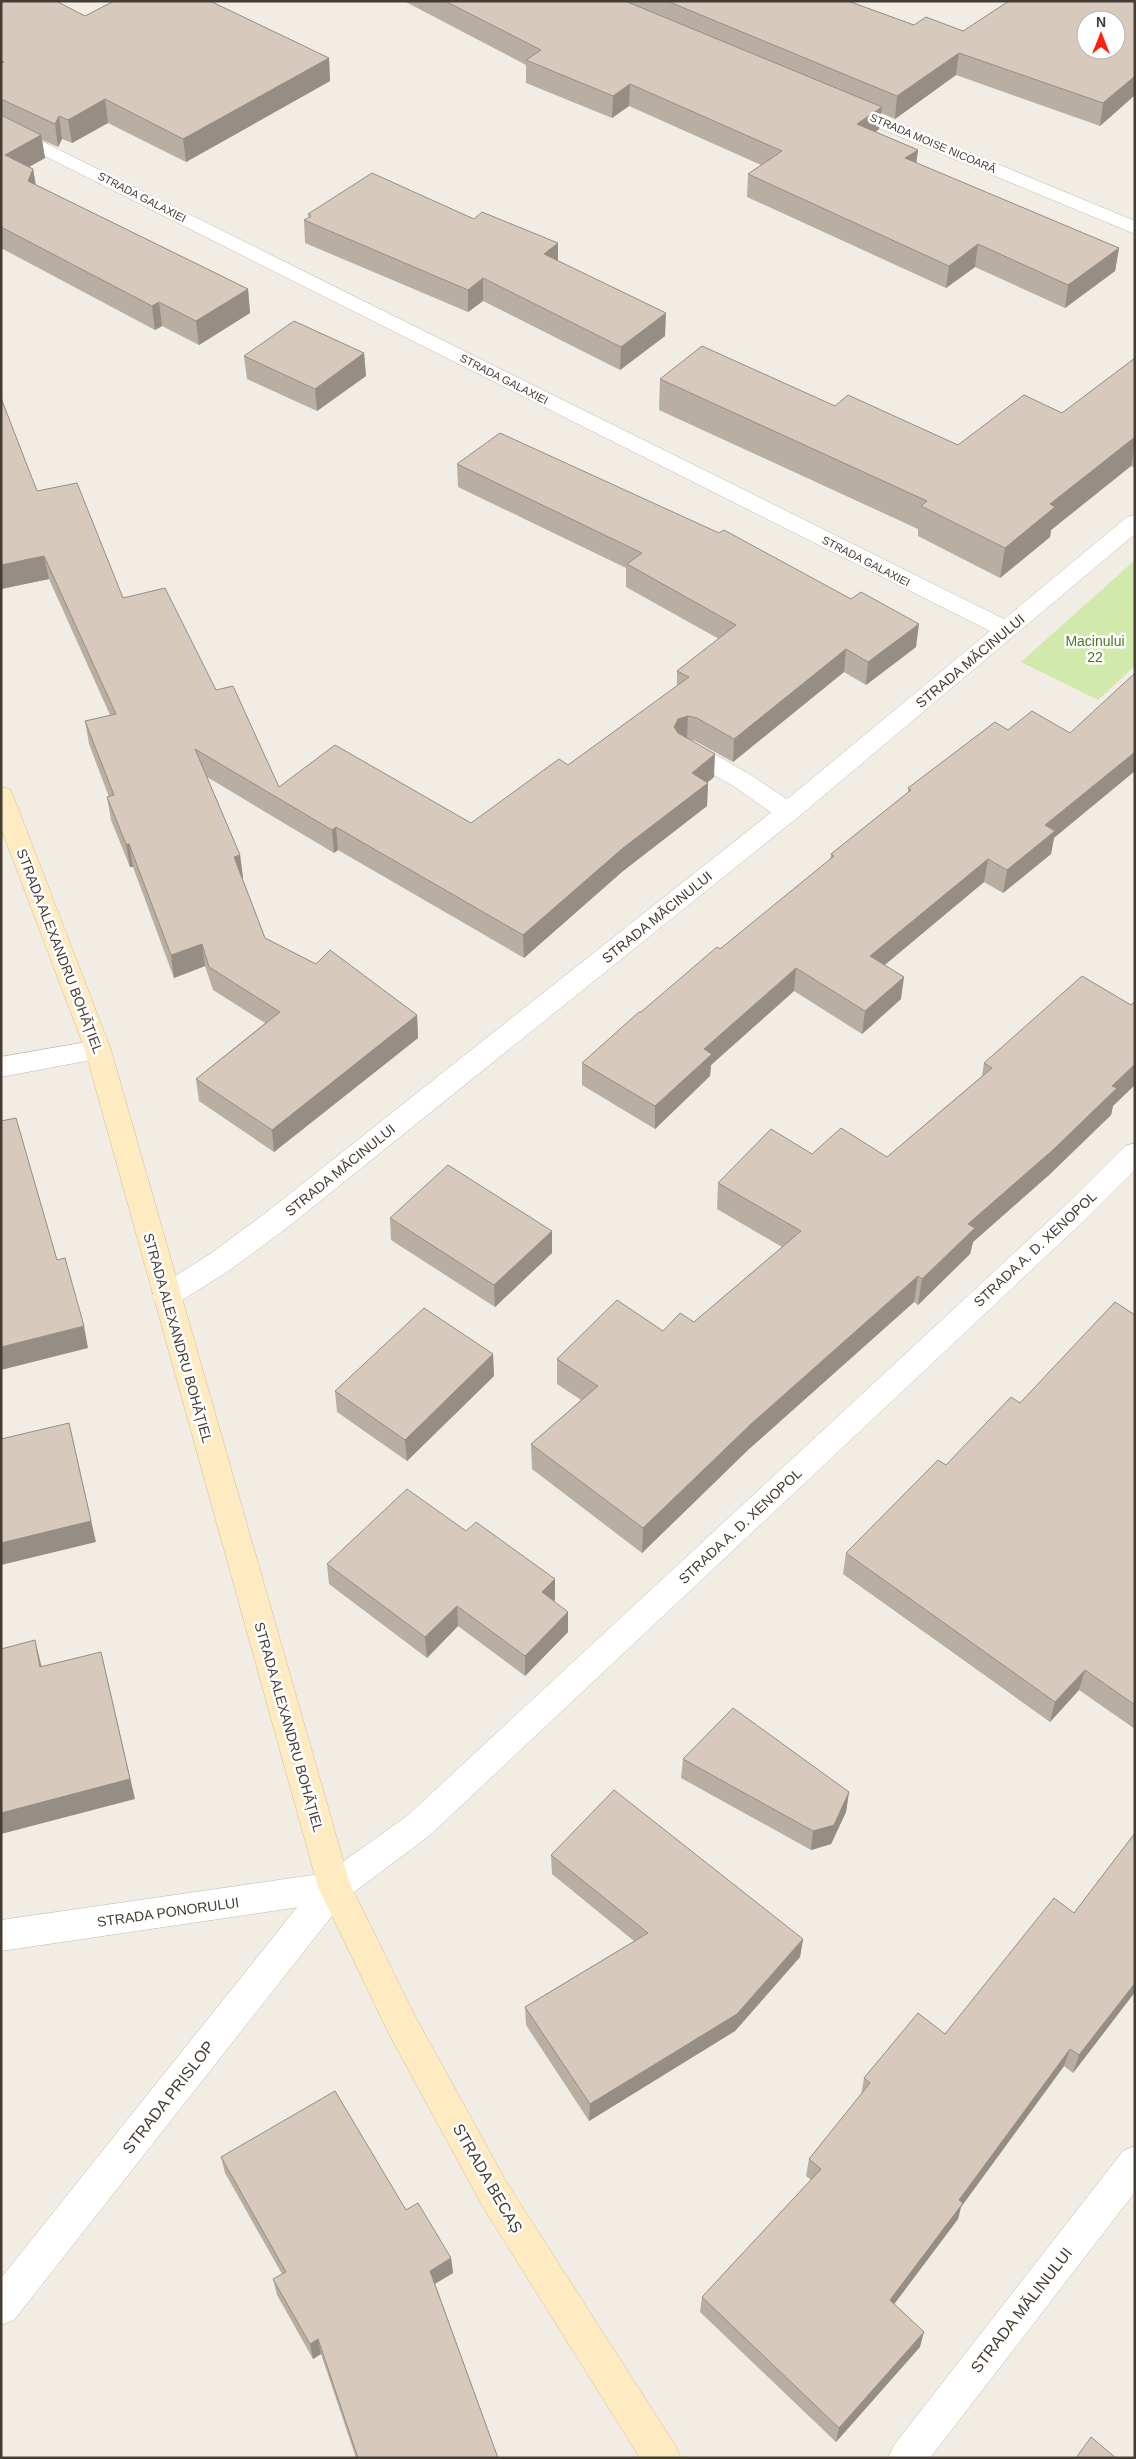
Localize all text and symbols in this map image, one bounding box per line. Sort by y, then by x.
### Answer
north arrow [1076,10,1126,60]
text: N [1096,14,1106,30]
street label: STRADA MOISE NICOARĂ [868,111,998,175]
street label: STRADA GALAXIEI [96,170,188,224]
street label: STRADA GALAXIEI [458,352,550,406]
street label: STRADA GALAXIEI [820,534,912,588]
street label: STRADA MĂCINULUI [912,611,1028,711]
park label: Macinului 22 [1065,633,1125,665]
street label: STRADA ALEXANDRU BOHĂȚIEL [13,846,107,1056]
street label: STRADA MĂCINULUI [599,868,715,966]
street label: STRADA MĂCINULUI [282,1121,398,1219]
street label: STRADA A. D. XENOPOL [970,1188,1100,1310]
street label: STRADA ALEXANDRU BOHĂȚIEL [140,1231,216,1445]
street label: STRADA A. D. XENOPOL [675,1465,805,1587]
street label: STRADA ALEXANDRU BOHĂȚIEL [251,1620,327,1834]
street label: STRADA PONORULUI [96,1894,240,1930]
street label: STRADA PRISLOP [119,2038,218,2157]
street label: STRADA BECAȘ [450,2121,526,2236]
street label: STRADA MĂLINULUI [967,2244,1075,2376]

